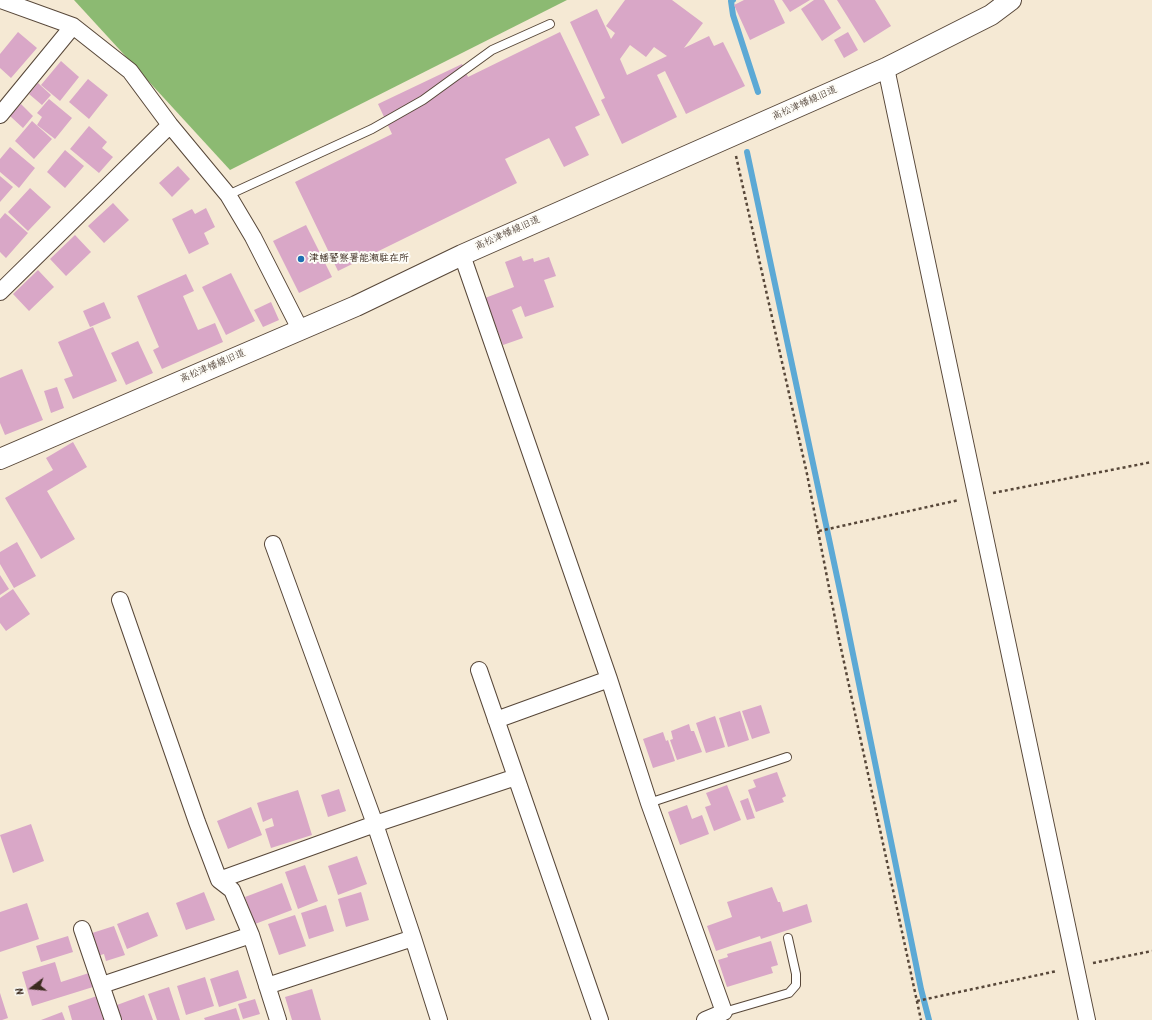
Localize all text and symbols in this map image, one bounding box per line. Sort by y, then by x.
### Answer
street label: 高松津幡線旧道 [771,84,839,124]
street label: 高松津幡線旧道 [474,214,542,254]
place label: 津幡警察署能瀬駐在所 [309,253,409,265]
marker: 津幡警察署能瀬駐在所 [296,254,306,264]
street label: 高松津幡線旧道 [178,348,248,386]
north arrow [12,968,52,1008]
text: N [11,985,30,997]

